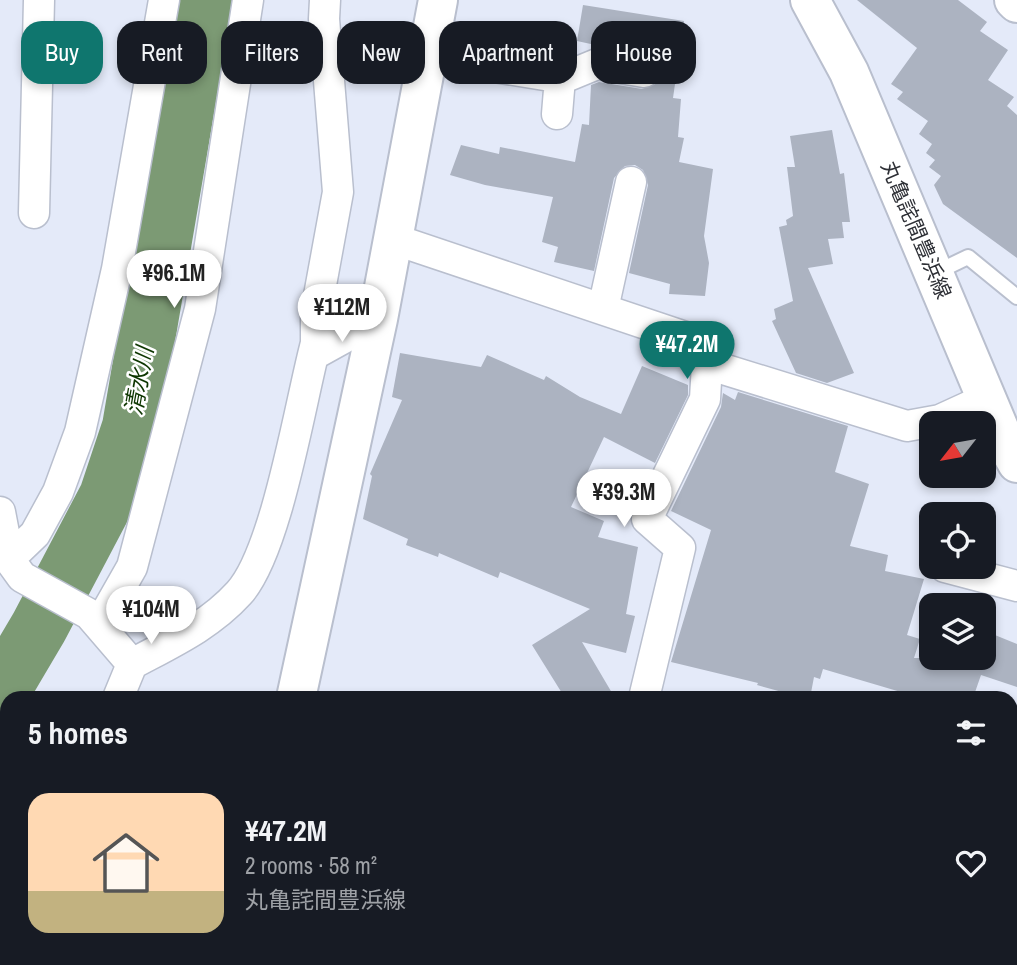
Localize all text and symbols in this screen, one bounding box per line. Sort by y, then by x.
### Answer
chip: Buy [21,21,103,84]
chip: Rent [117,21,207,84]
chip: Filters [221,21,323,84]
chip: New [337,21,425,84]
chip: Apartment [439,21,577,84]
chip: House [591,21,696,84]
street label: 丸亀詫間豊浜線 [874,156,959,303]
pin: ¥96.1M [117,250,231,310]
text: ¥96.1M [143,257,205,288]
pin: ¥112M [293,284,391,344]
text: ¥112M [314,291,370,322]
pin: ¥47.2M [630,322,744,381]
text: ¥47.2M [656,328,718,359]
water label: 清水川 [117,341,160,418]
north arrow [919,411,996,488]
map controls [919,411,996,670]
pin: ¥39.3M [567,470,681,529]
text: ¥39.3M [593,476,655,507]
button: locate [919,502,996,579]
pin: ¥104M [102,586,200,646]
text: ¥104M [122,593,180,624]
button: layers [919,593,996,670]
text: 5 homes [28,713,128,753]
icon: filters [952,714,990,752]
text: ¥47.2M [245,810,327,850]
icon: home [84,821,168,905]
icon: heart [952,844,990,882]
text: 2 rooms · 58 m² [245,850,377,881]
text: 丸亀詫間豊浜線 [245,884,406,915]

